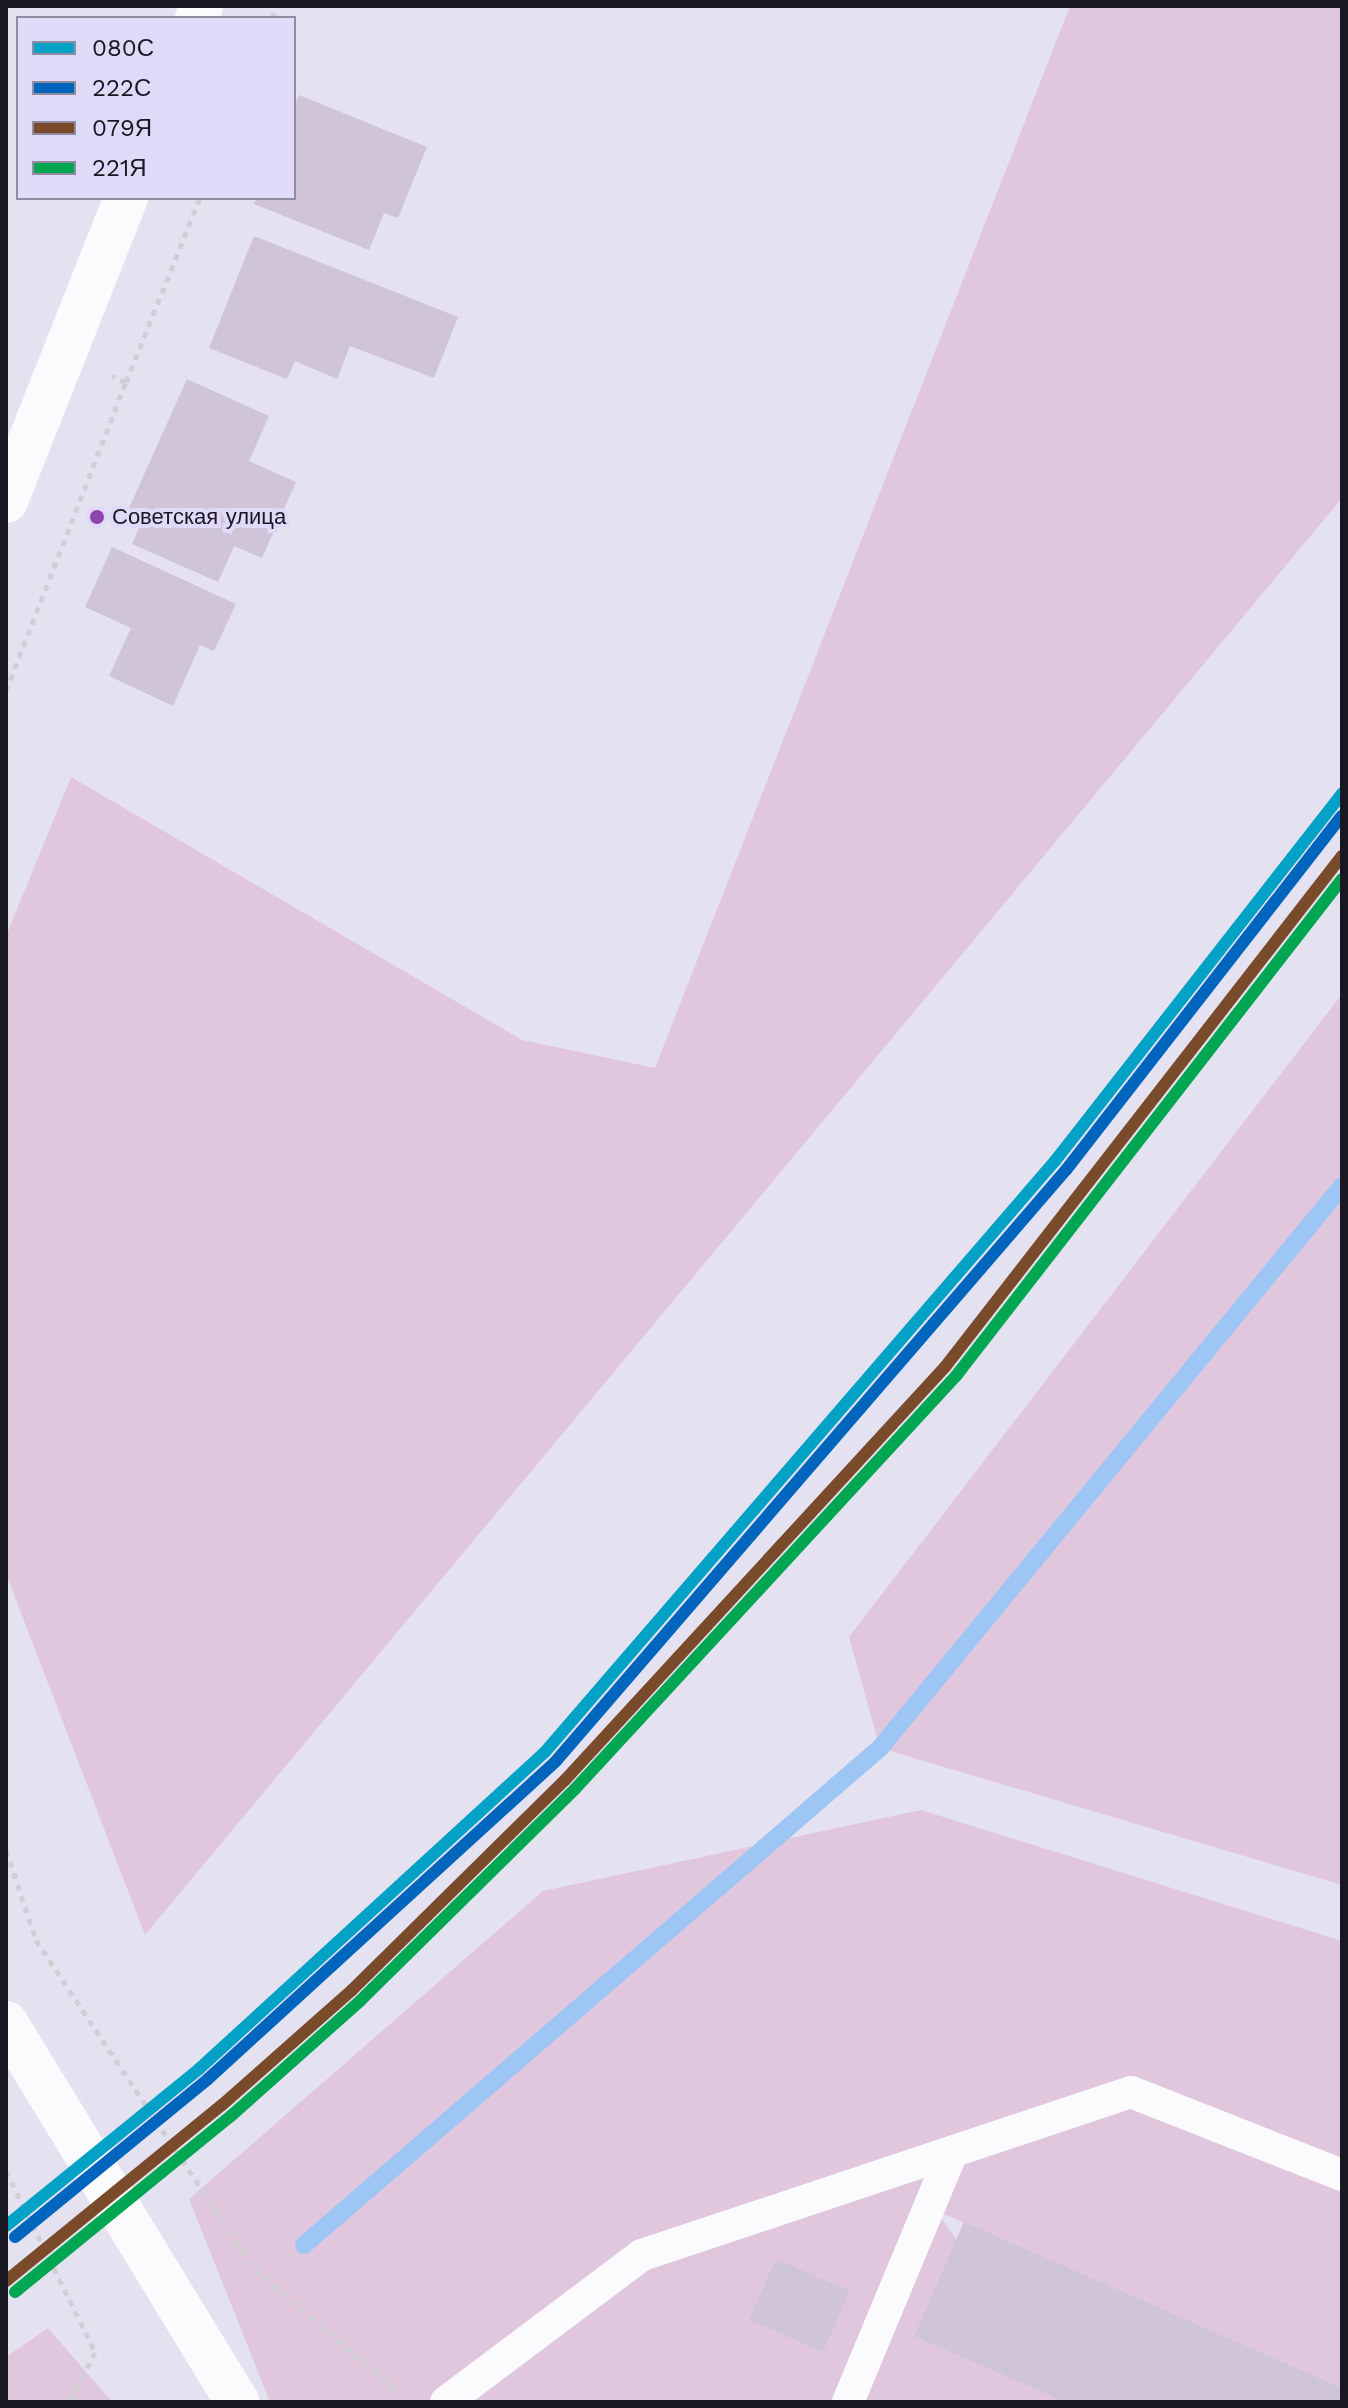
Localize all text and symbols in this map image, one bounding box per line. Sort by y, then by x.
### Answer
legend [16,16,296,200]
text: 080С [92,34,154,62]
text: 222С [92,74,151,102]
text: 079Я [92,114,152,142]
text: 221Я [92,154,147,182]
place label: Советская улица [112,504,286,530]
marker: Советская улица [89,509,105,525]

